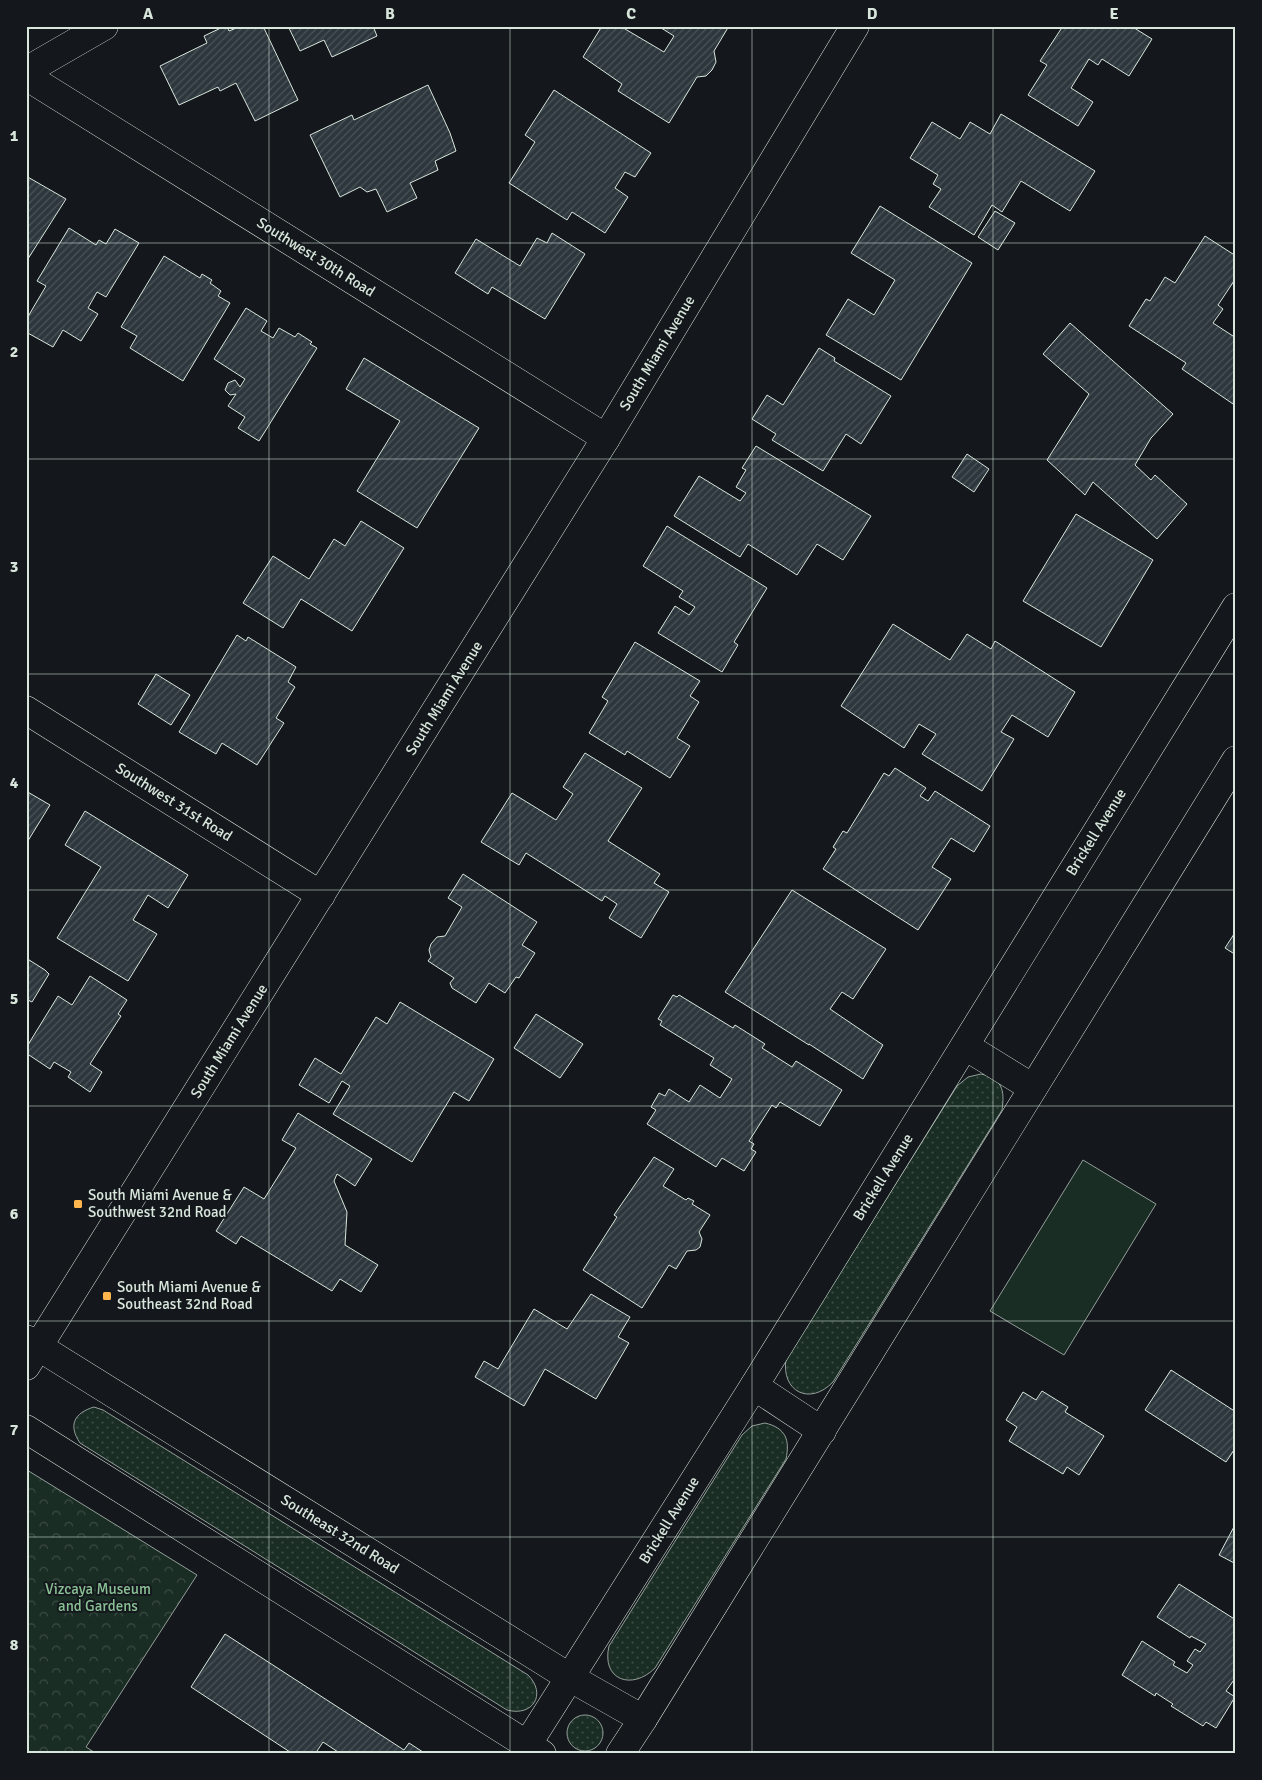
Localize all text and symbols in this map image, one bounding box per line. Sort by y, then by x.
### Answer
text: A [143,4,154,24]
text: B [385,4,395,24]
text: C [626,4,636,24]
text: D [867,4,878,24]
text: E [1109,4,1119,24]
text: 1 [10,126,19,146]
street label: Southwest 30th Road [254,213,378,301]
street label: South Miami Avenue [616,292,698,414]
text: 2 [10,342,18,362]
text: 3 [10,557,18,577]
street label: South Miami Avenue [402,638,486,758]
street label: Southwest 31st Road [112,759,236,845]
text: 4 [10,773,19,793]
street label: Brickell Avenue [1062,785,1130,879]
street label: South Miami Avenue [187,981,271,1101]
text: 5 [10,989,18,1009]
street label: Brickell Avenue [849,1130,917,1224]
place label: South Miami Avenue & Southwest 32nd Road [88,1186,232,1221]
marker: South Miami Avenue & Southwest 32nd Road [72,1198,84,1210]
text: 6 [10,1204,19,1224]
place label: South Miami Avenue & Southeast 32nd Road [117,1278,261,1313]
marker: South Miami Avenue & Southeast 32nd Road [101,1290,113,1302]
text: 7 [10,1420,19,1440]
street label: Brickell Avenue [635,1473,703,1567]
street label: Southeast 32nd Road [278,1490,402,1578]
park label: Vizcaya Museum and Gardens [45,1580,151,1615]
text: 8 [10,1635,19,1655]

